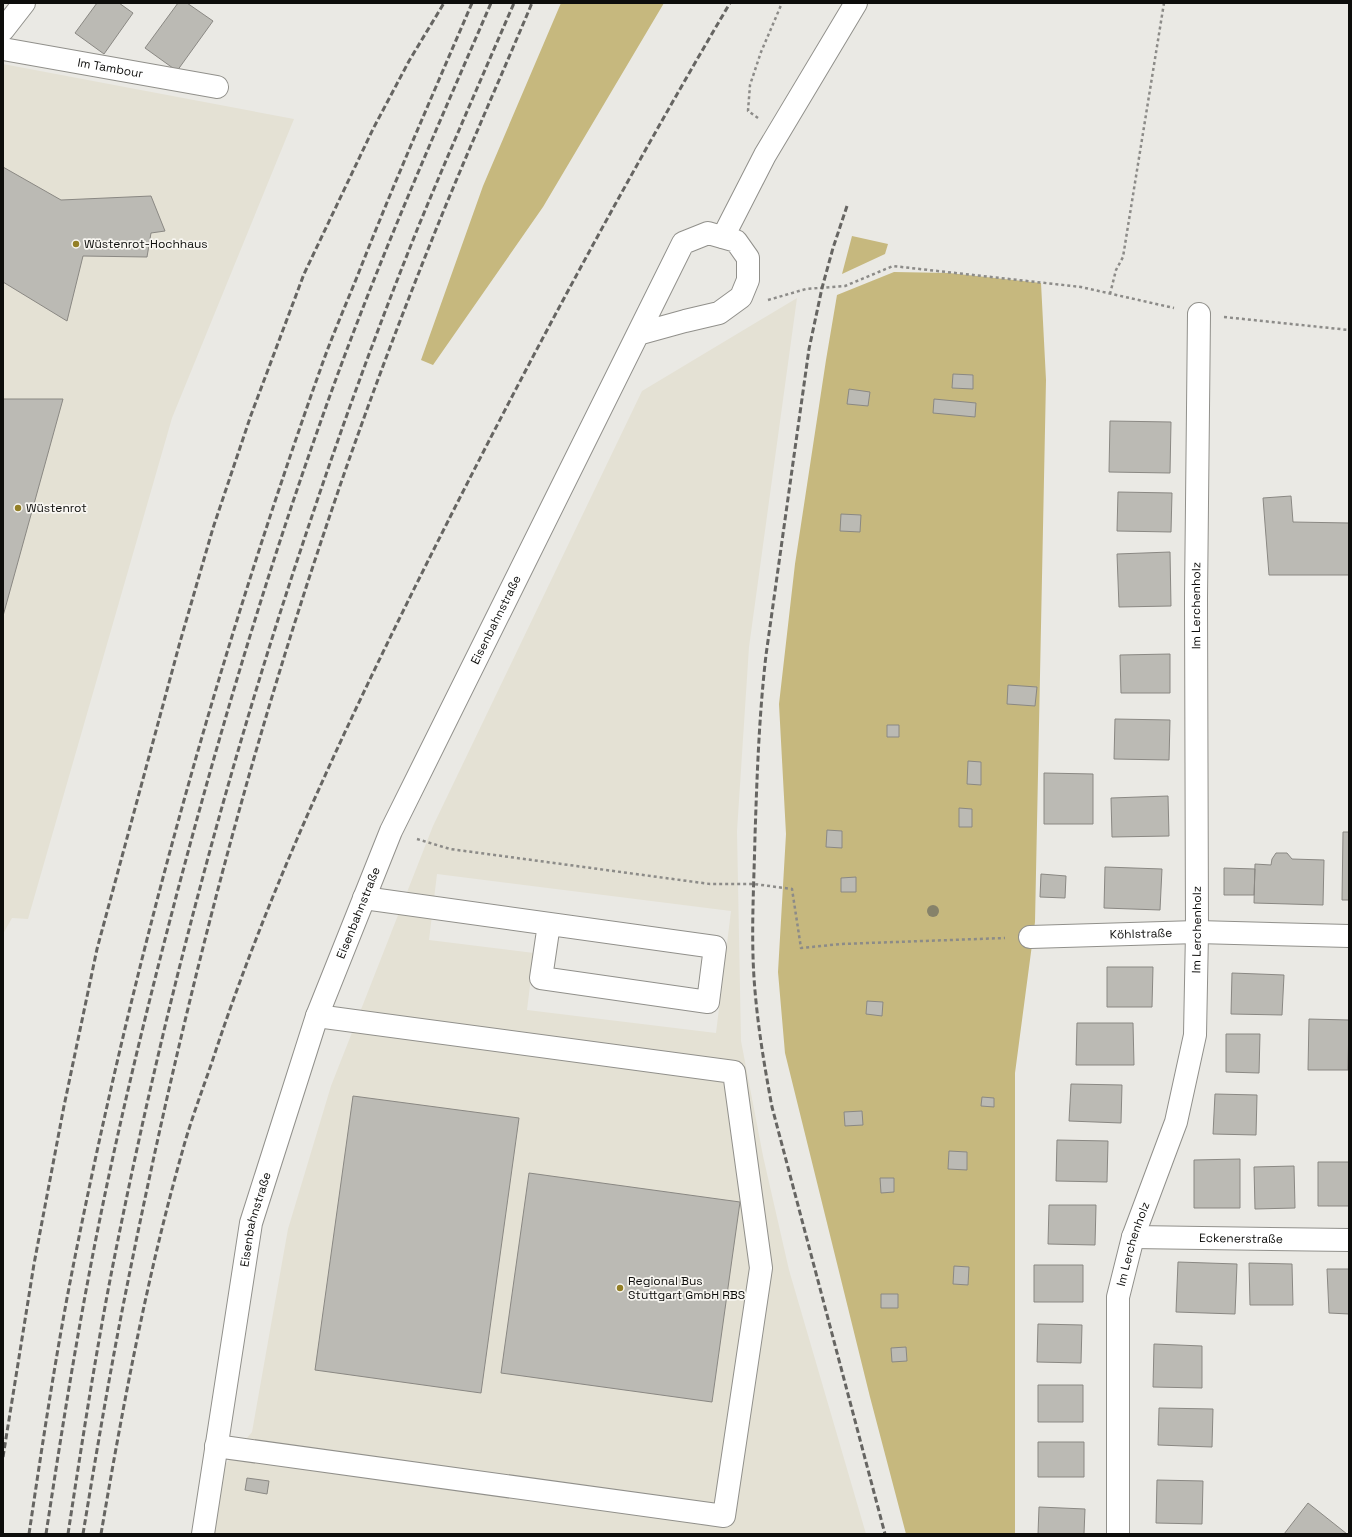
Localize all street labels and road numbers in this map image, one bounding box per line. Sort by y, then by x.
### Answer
street label: Im Tambour [76,54,145,82]
street label: Im Lerchenholz [1188,562,1204,649]
street label: Eisenbahnstraße [467,573,525,667]
street label: Eisenbahnstraße [333,865,384,961]
street label: Im Lerchenholz [1188,886,1205,973]
street label: Köhlstraße [1110,925,1172,943]
street label: Eisenbahnstraße [236,1170,275,1268]
street label: Im Lerchenholz [1113,1200,1153,1288]
street label: Eckenerstraße [1199,1230,1283,1247]

